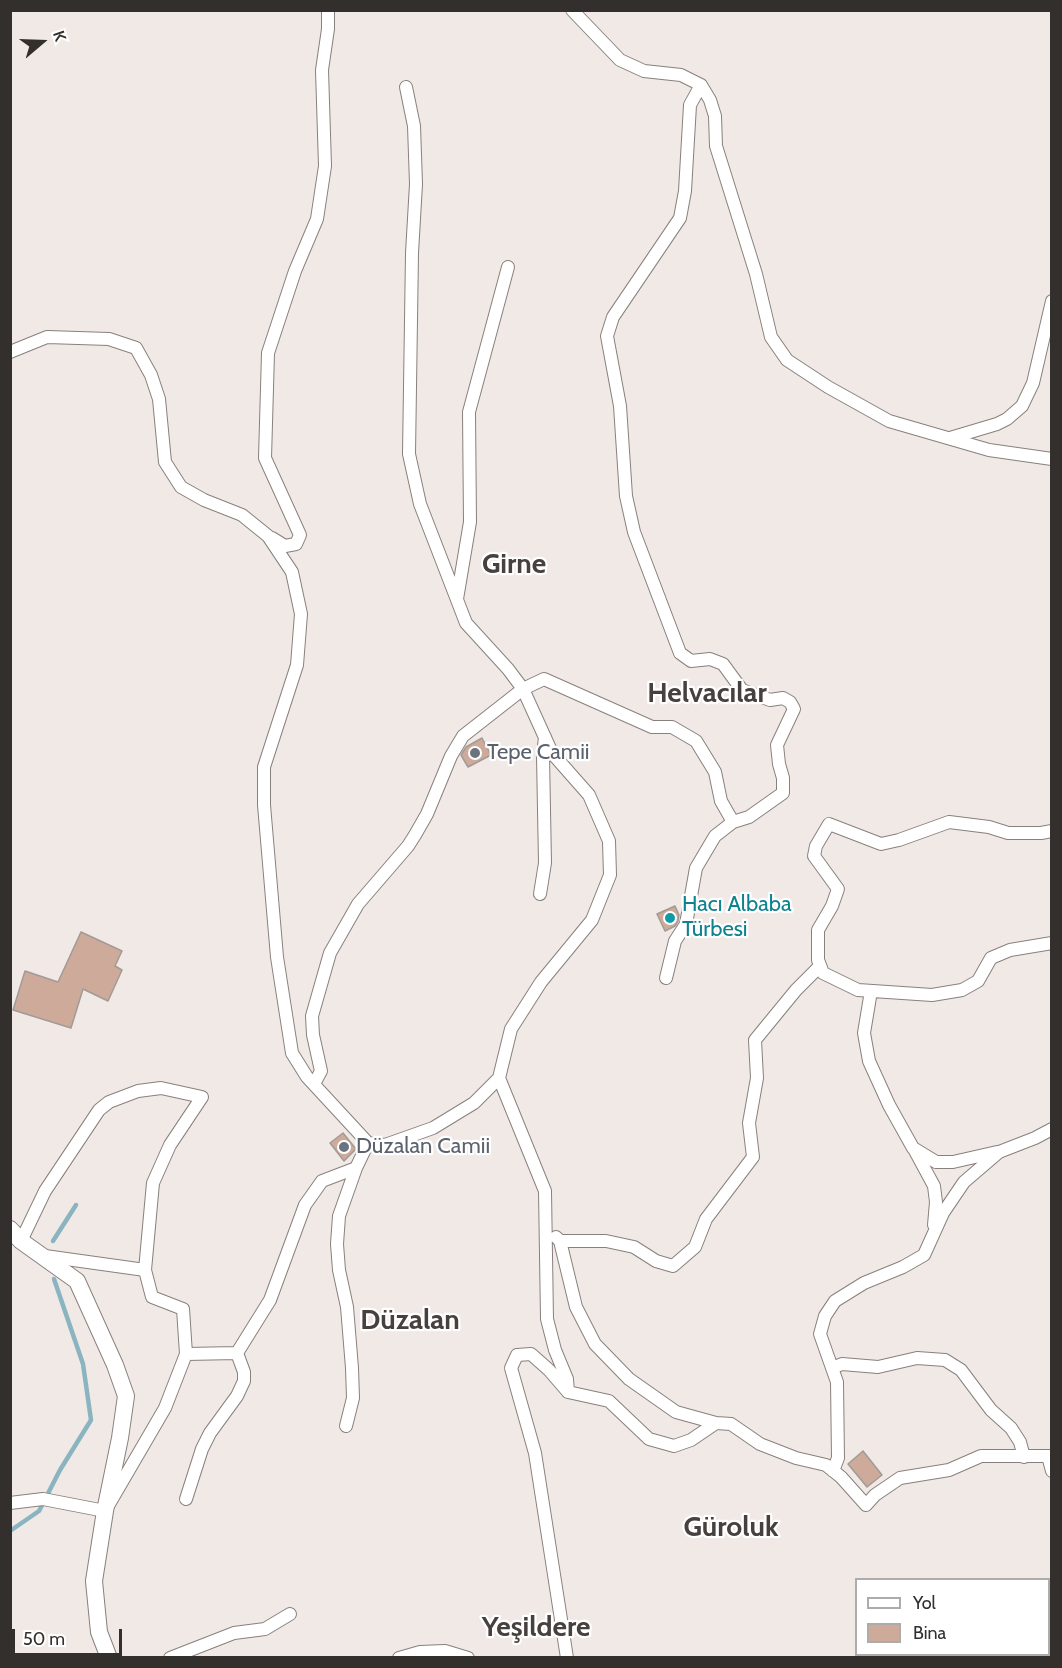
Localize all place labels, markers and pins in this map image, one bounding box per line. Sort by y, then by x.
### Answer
place label: Tepe Camii [487,740,589,766]
marker: Tepe Camii [468,746,482,760]
place label: Hacı Albaba Türbesi [682,892,792,944]
marker: Hacı Albaba Türbesi [663,911,677,925]
place label: Düzalan Camii [356,1134,490,1160]
marker: Düzalan Camii [337,1140,351,1154]

